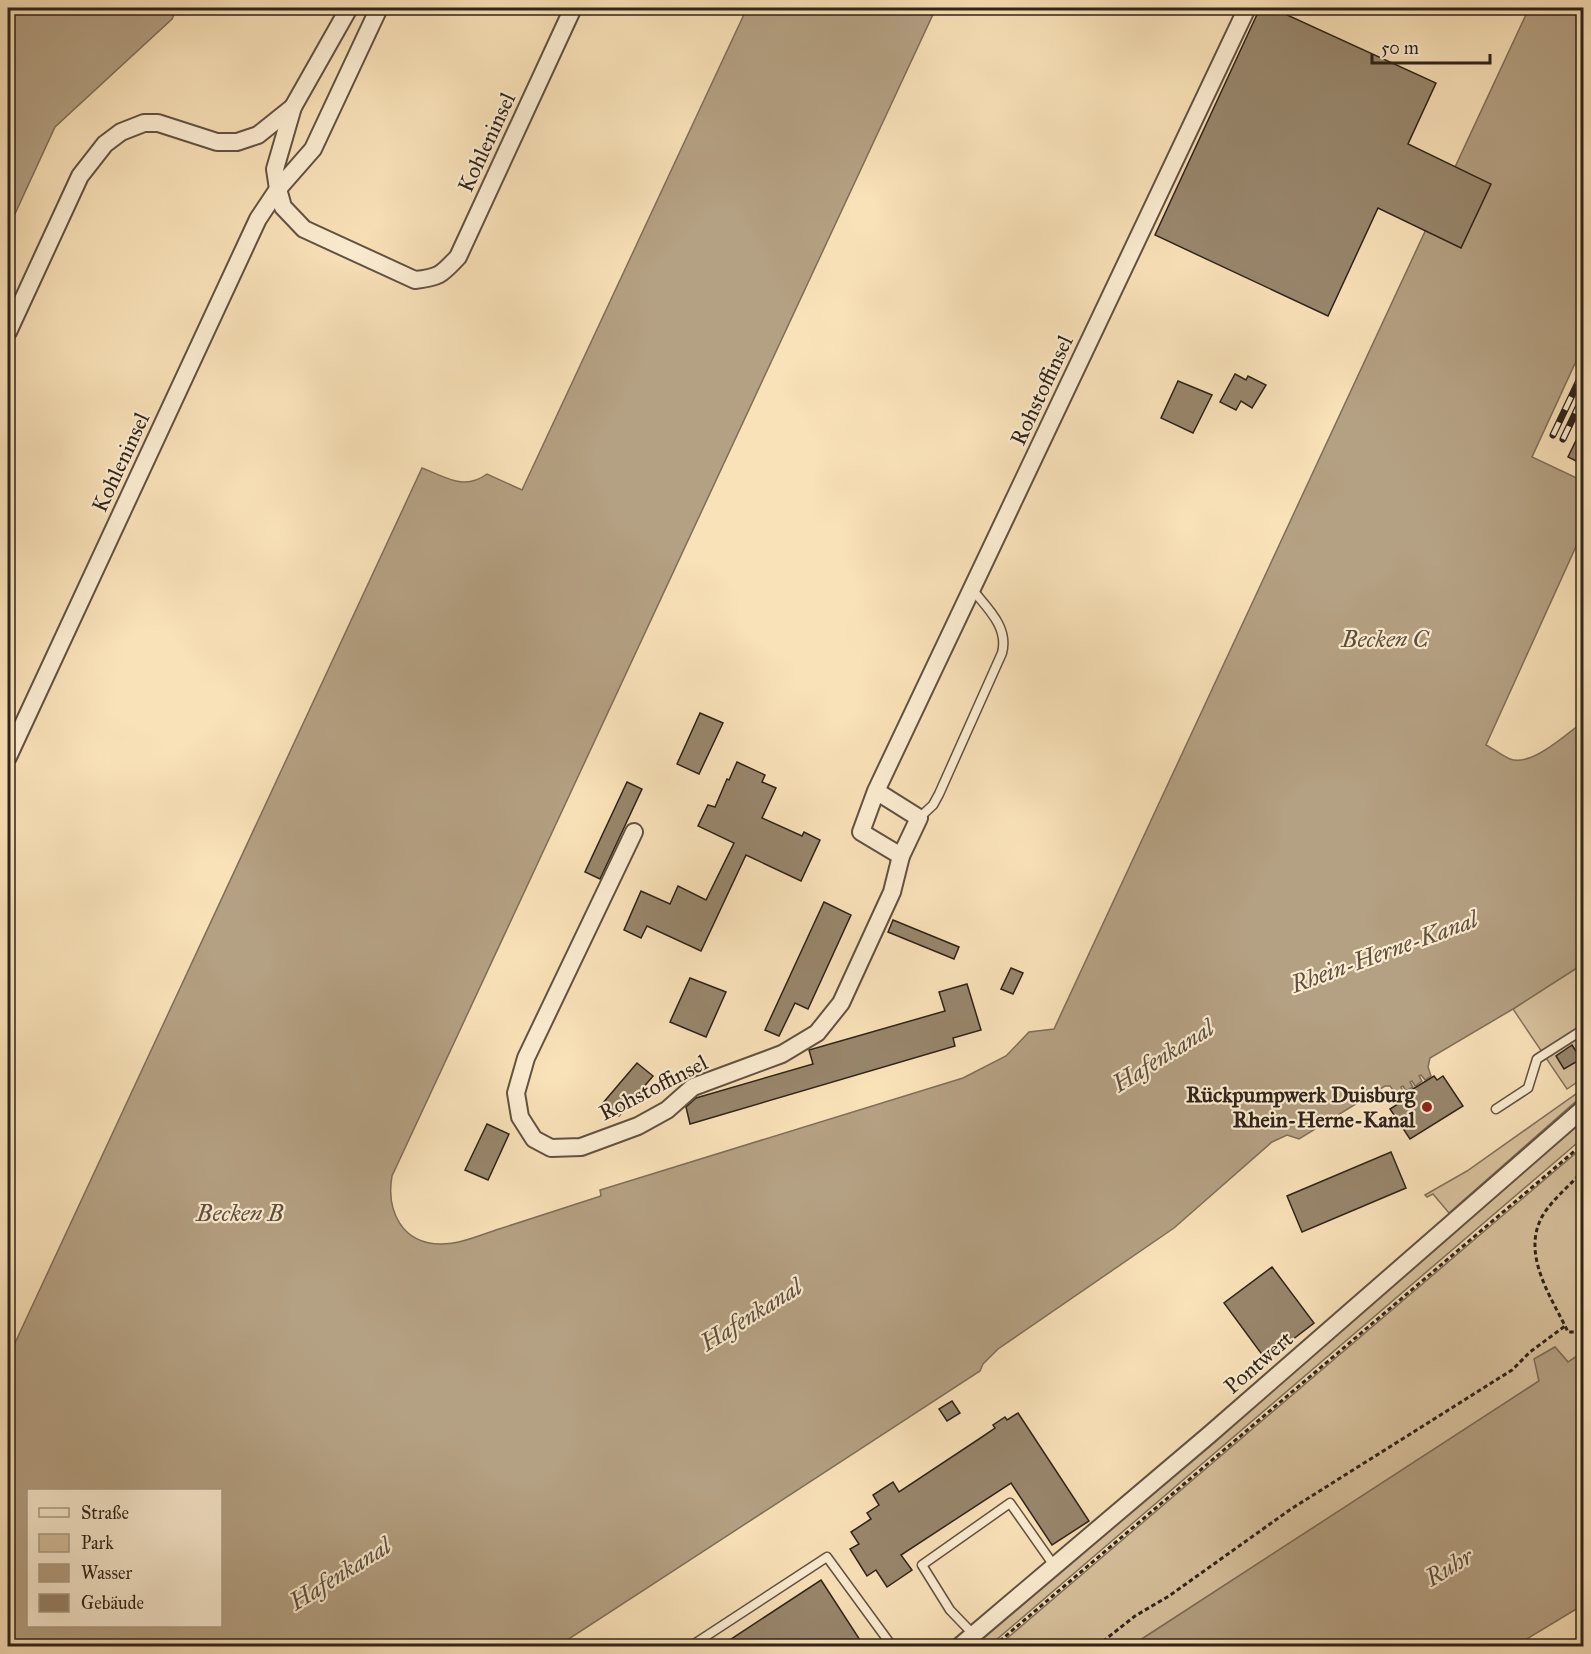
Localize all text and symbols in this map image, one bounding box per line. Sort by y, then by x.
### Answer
scale bar [1372,27,1490,65]
text: 50 m [1381,37,1419,59]
street label: Kohleninsel [452,88,521,196]
street label: Rohstoffinsel [1004,331,1079,449]
street label: Kohleninsel [86,408,155,516]
water label: Becken C [1340,624,1431,654]
water label: Rhein-Herne-Kanal [1286,903,1484,1000]
water label: Hafenkanal [1106,1012,1222,1099]
street label: Rohstoffinsel [594,1049,712,1126]
place label: Rückpumpwerk Duisburg Rhein-Herne-Kanal [1186,1081,1416,1133]
marker: Rückpumpwerk Duisburg Rhein-Herne-Kanal [1420,1100,1434,1114]
water label: Becken B [195,1198,284,1228]
water label: Hafenkanal [694,1271,810,1358]
street label: Pontwert [1218,1325,1298,1400]
legend [27,1489,222,1627]
text: Straße [81,1502,129,1524]
water label: Hafenkanal [283,1530,399,1617]
text: Park [81,1532,114,1554]
water label: Ruhr [1419,1540,1480,1593]
text: Wasser [81,1562,132,1584]
text: Gebäude [81,1592,144,1614]

